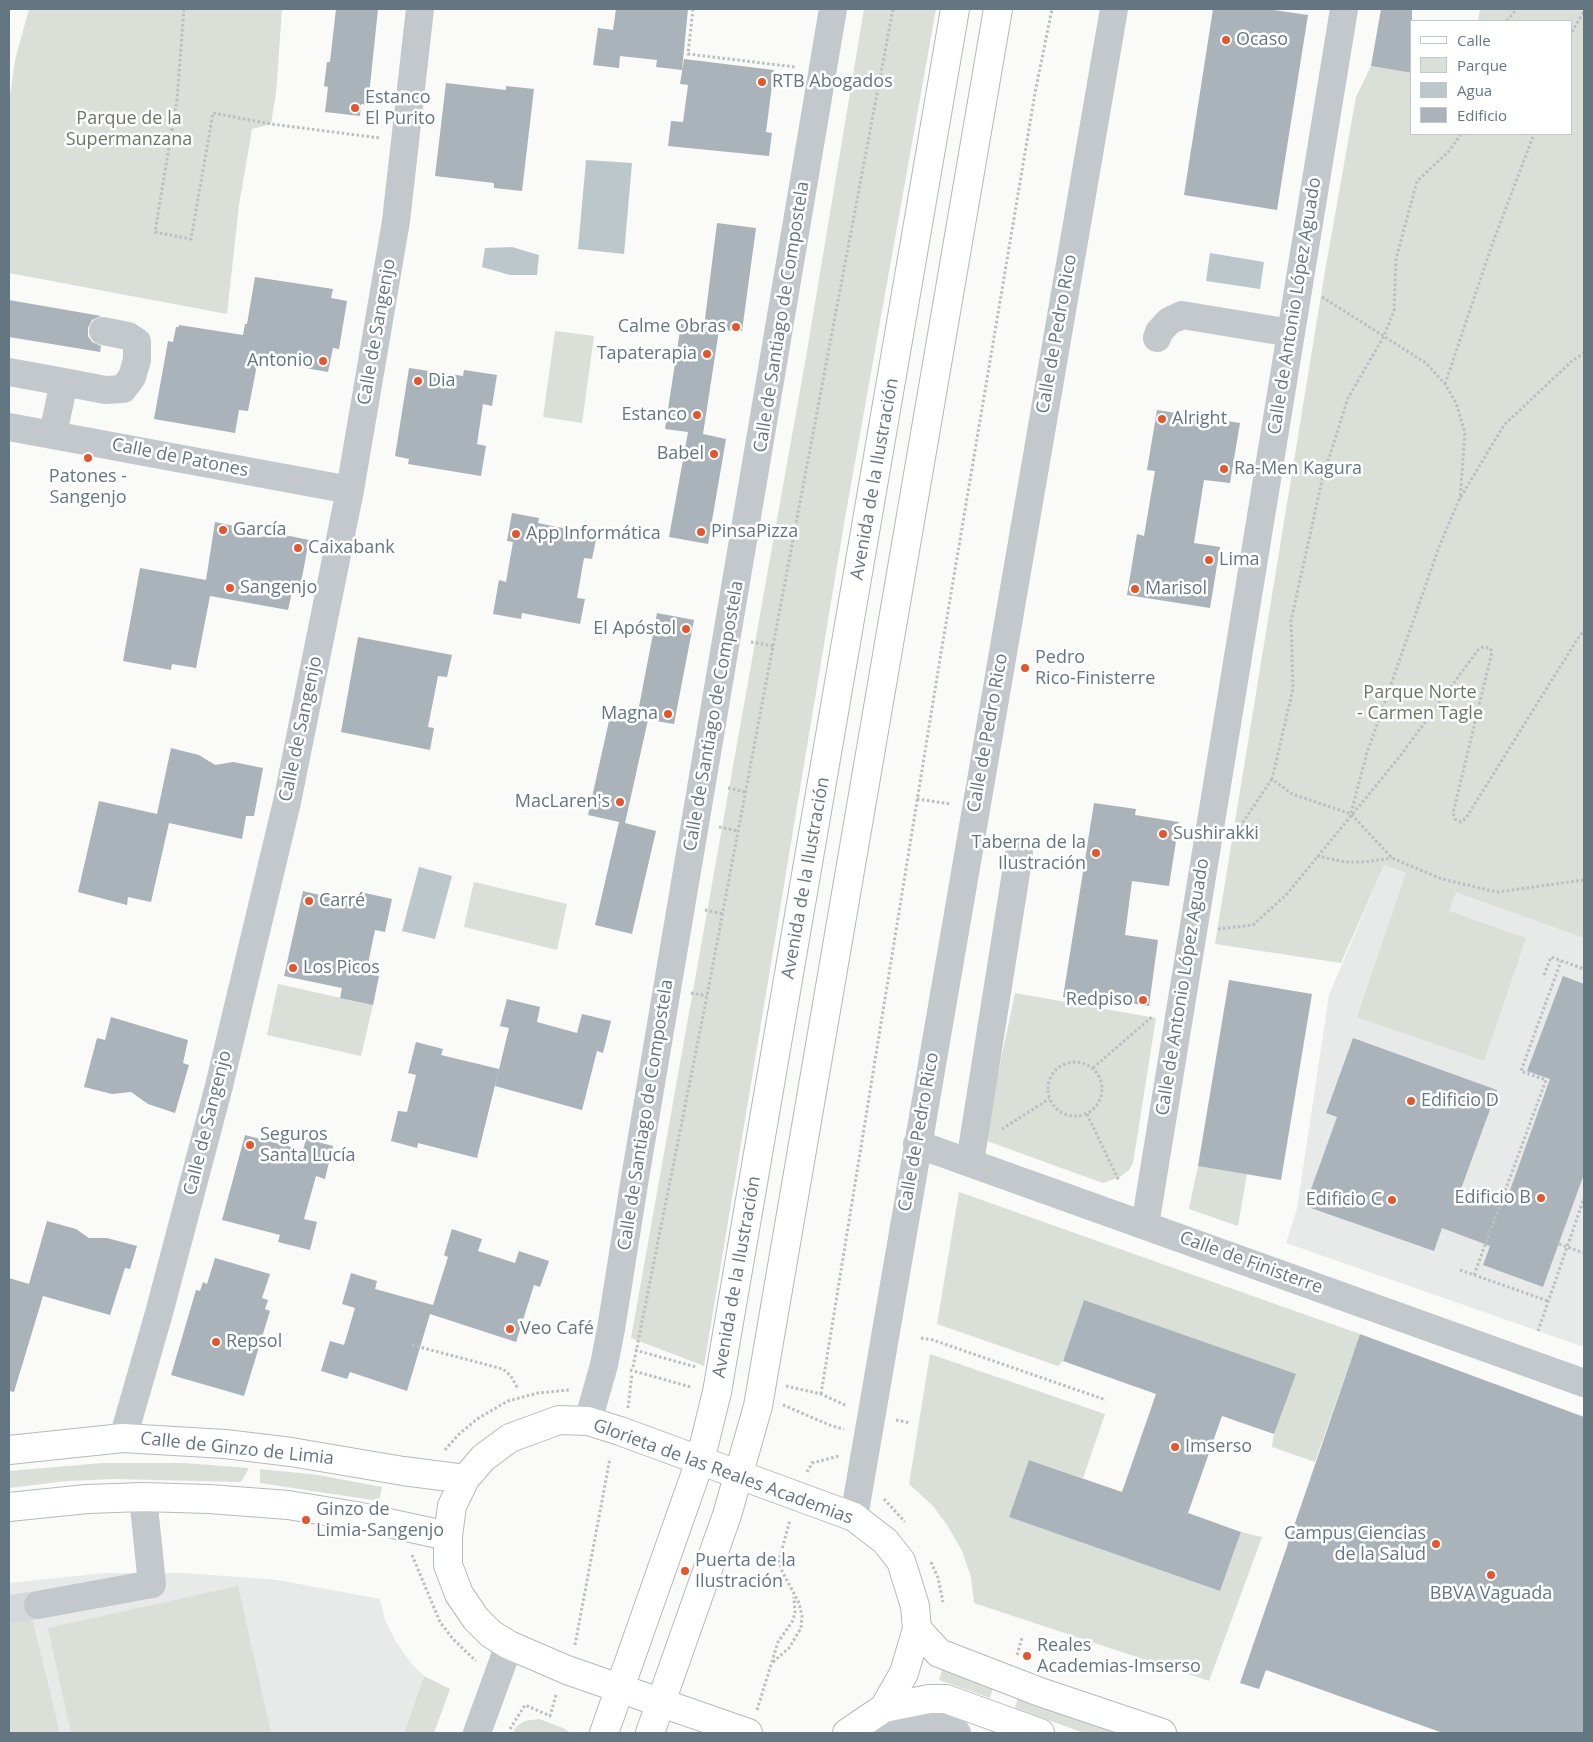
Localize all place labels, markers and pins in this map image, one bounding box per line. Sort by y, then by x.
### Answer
place label: Ocaso [1236,29,1288,51]
marker: Ocaso [1220,34,1232,46]
place label: RTB Abogados [772,71,893,93]
marker: RTB Abogados [756,76,768,88]
place label: Estanco El Purito [365,87,435,130]
marker: Estanco El Purito [349,102,361,114]
place label: Calme Obras [618,316,726,338]
marker: Calme Obras [730,321,742,333]
place label: Tapaterapia [597,343,697,365]
marker: Tapaterapia [701,348,713,360]
place label: Antonio [247,350,313,372]
marker: Antonio [317,355,329,367]
place label: Dia [428,370,456,392]
marker: Dia [412,375,424,387]
place label: Estanco [622,404,687,426]
place label: Alright [1172,408,1227,430]
marker: Estanco [691,409,703,421]
marker: Alright [1156,413,1168,425]
place label: Babel [657,443,704,465]
marker: Babel [708,448,720,460]
marker: Patones - Sangenjo [82,452,94,464]
place label: Ra-Men Kagura [1234,458,1362,480]
marker: Ra-Men Kagura [1218,463,1230,475]
place label: Patones - Sangenjo [49,466,127,508]
place label: García [233,519,287,541]
place label: PinsaPizza [711,521,798,543]
place label: App Informática [526,523,661,545]
marker: García [217,524,229,536]
marker: PinsaPizza [695,526,707,538]
marker: App Informática [510,528,522,540]
place label: Caixabank [308,537,395,559]
marker: Caixabank [292,542,304,554]
place label: Lima [1219,549,1260,571]
marker: Lima [1203,554,1215,566]
place label: Sangenjo [240,577,317,599]
place label: Marisol [1145,578,1207,600]
marker: Sangenjo [224,582,236,594]
marker: Marisol [1129,583,1141,595]
place label: El Apóstol [593,618,676,640]
marker: El Apóstol [680,623,692,635]
place label: Pedro Rico-Finisterre [1035,647,1155,690]
marker: Pedro Rico-Finisterre [1019,662,1031,674]
place label: Magna [601,703,658,725]
marker: Magna [662,708,674,720]
place label: MacLaren's [515,791,610,813]
marker: MacLaren's [614,796,626,808]
place label: Sushirakki [1173,823,1259,845]
marker: Sushirakki [1157,828,1169,840]
place label: Taberna de la Ilustración [972,832,1086,874]
marker: Taberna de la Ilustración [1090,847,1102,859]
place label: Carré [319,890,365,912]
marker: Carré [303,895,315,907]
place label: Los Picos [303,957,380,979]
marker: Los Picos [287,962,299,974]
place label: Redpiso [1066,989,1133,1011]
marker: Redpiso [1137,994,1149,1006]
place label: Edificio D [1421,1090,1499,1112]
marker: Edificio D [1405,1095,1417,1107]
place label: Seguros Santa Lucía [260,1124,356,1166]
marker: Seguros Santa Lucía [244,1139,256,1151]
place label: Edificio B [1455,1187,1531,1209]
place label: Edificio C [1306,1189,1382,1211]
marker: Edificio B [1535,1192,1547,1204]
marker: Edificio C [1386,1194,1398,1206]
place label: Veo Café [520,1318,594,1340]
marker: Veo Café [504,1323,516,1335]
place label: Repsol [226,1331,282,1353]
marker: Repsol [210,1336,222,1348]
place label: Imserso [1185,1436,1252,1458]
marker: Imserso [1169,1441,1181,1453]
place label: Ginzo de Limia-Sangenjo [316,1499,444,1542]
marker: Ginzo de Limia-Sangenjo [300,1514,312,1526]
place label: Campus Ciencias de la Salud [1284,1523,1426,1566]
marker: Campus Ciencias de la Salud [1430,1538,1442,1550]
place label: Puerta de la Ilustración [695,1550,796,1592]
marker: Puerta de la Ilustración [679,1565,691,1577]
marker: BBVA Vaguada [1485,1569,1497,1581]
place label: BBVA Vaguada [1430,1583,1552,1605]
place label: Reales Academias-Imserso [1037,1635,1201,1678]
marker: Reales Academias-Imserso [1021,1650,1033,1662]

